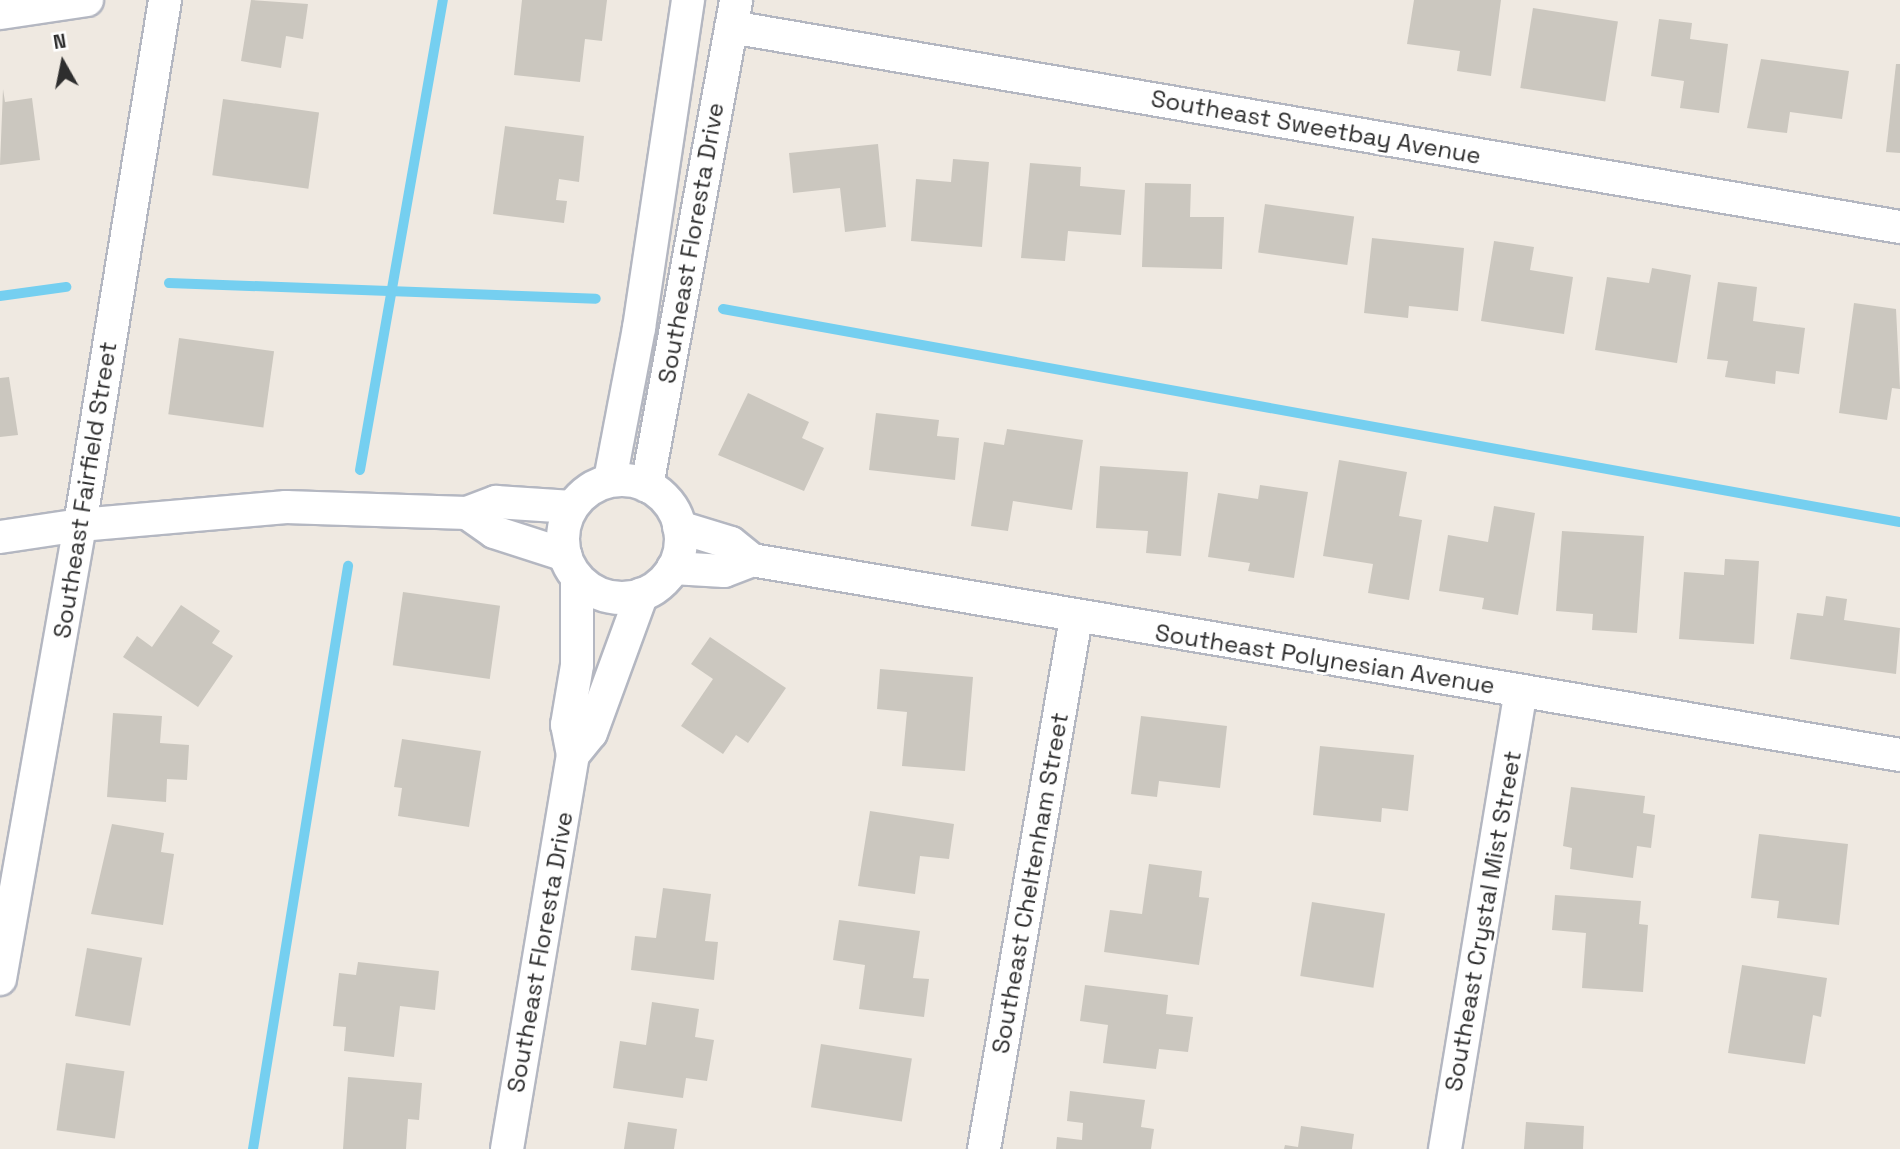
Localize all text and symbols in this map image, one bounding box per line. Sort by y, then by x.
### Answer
north arrow [28,28,98,98]
text: N [51,28,68,55]
street label: Southeast Sweetbay Avenue [1149,84,1483,170]
street label: Southeast Floresta Drive [652,100,730,386]
street label: Southeast Fairfield Street [47,340,123,640]
street label: Southeast Polynesian Avenue [1153,618,1497,700]
street label: Southeast Cheltenham Street [986,710,1074,1056]
street label: Southeast Crystal Mist Street [1439,748,1527,1094]
street label: Southeast Floresta Drive [501,809,579,1095]

